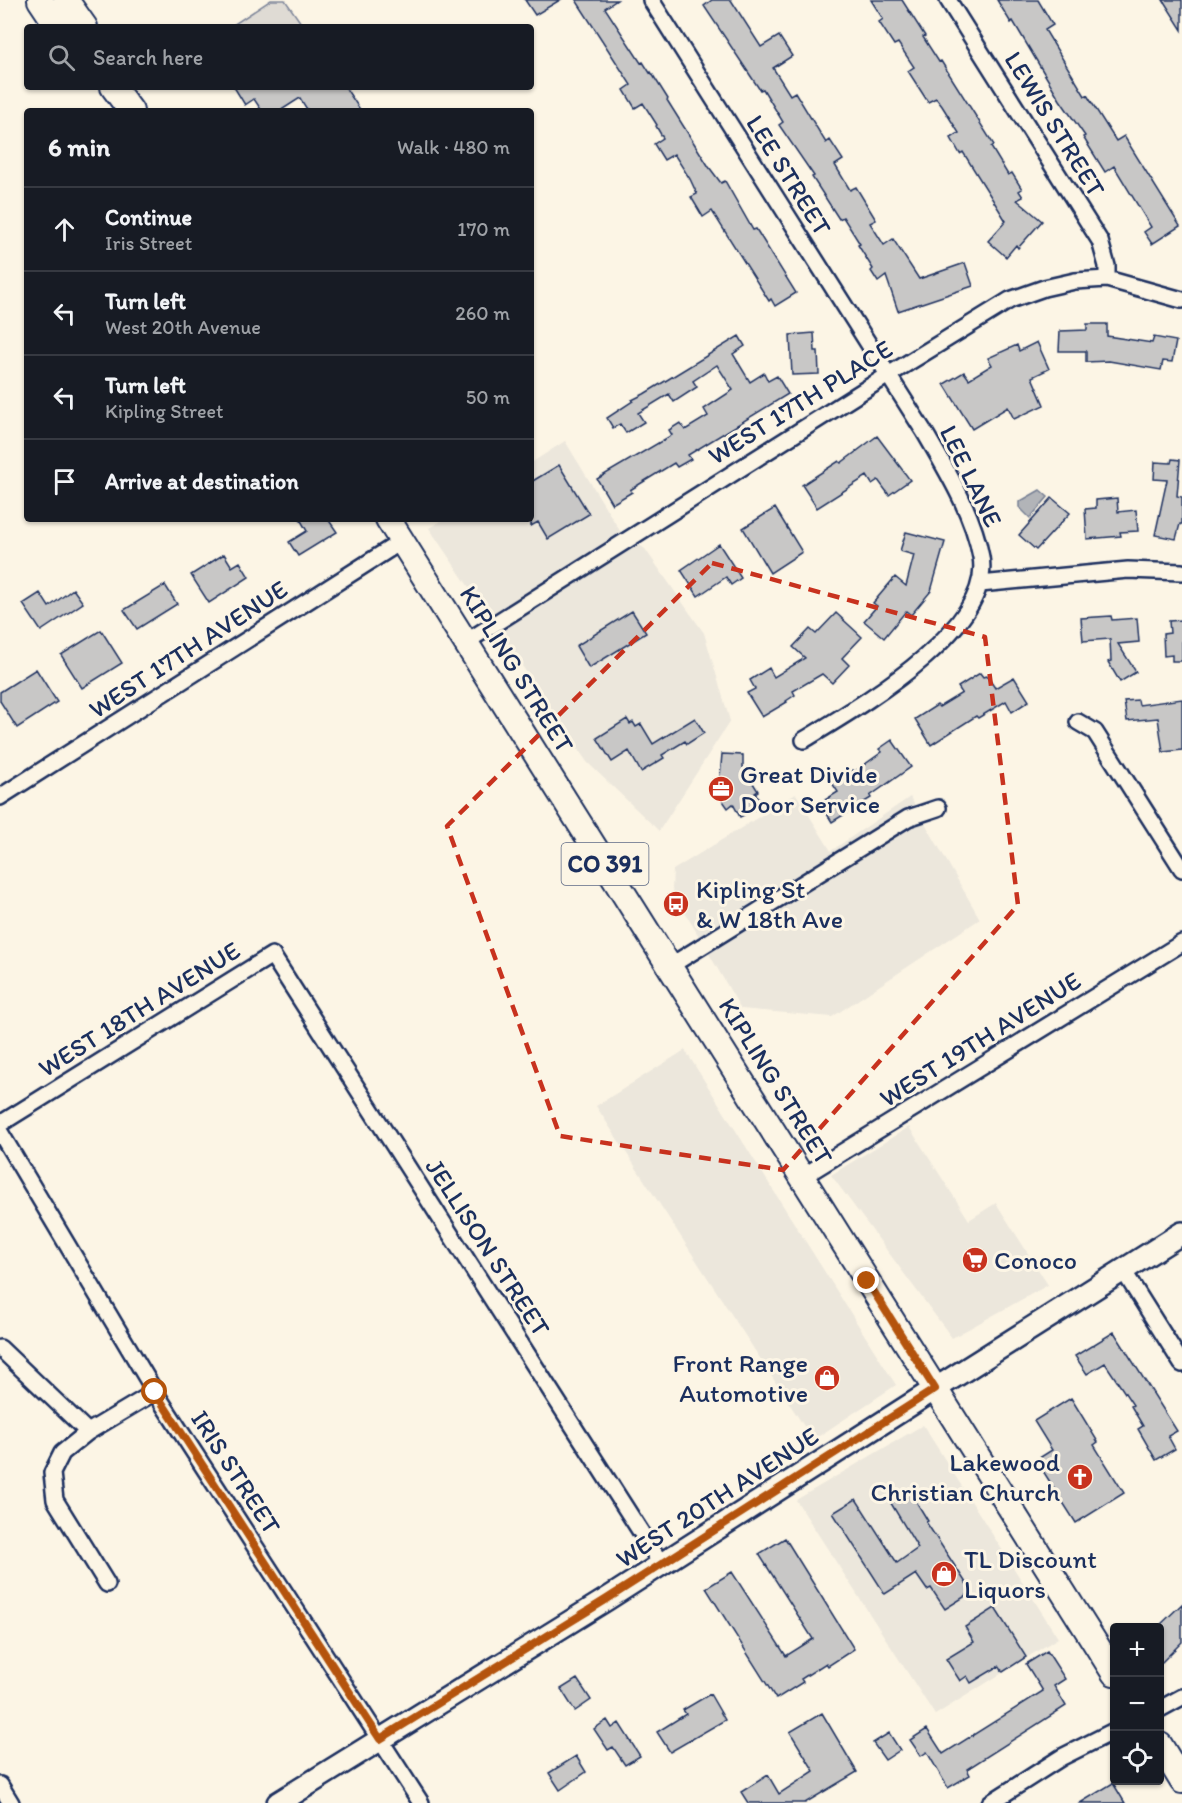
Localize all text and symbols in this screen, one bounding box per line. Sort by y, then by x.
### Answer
search box [24,24,534,90]
icon: search [45,41,78,74]
text: Search here [93,44,203,71]
street label: LEWIS STREET [998,45,1113,203]
street label: LEE STREET [739,109,839,242]
text: 6 min [48,131,110,163]
text: Walk · 480 m [397,135,510,159]
text: Continue [105,204,192,231]
icon: ahead [48,213,81,246]
text: 170 m [457,217,510,241]
text: Iris Street [105,231,192,255]
text: Turn left [105,288,186,315]
icon: left [48,297,81,330]
text: 260 m [455,301,510,325]
text: West 20th Avenue [105,315,261,339]
street label: WEST 17TH PLACE [702,332,898,472]
text: Turn left [105,372,186,399]
icon: left [48,381,81,414]
text: 50 m [466,385,510,409]
text: Kipling Street [105,399,224,423]
street label: LEE LANE [933,420,1009,532]
icon: arrive [48,465,81,498]
text: Arrive at destination [105,468,299,495]
street label: WEST 17TH AVENUE [83,573,293,725]
street label: KIPLING STREET [453,579,581,759]
place label: Great Divide Door Service [740,758,880,820]
office icon: Great Divide Door Service [706,774,736,804]
road number: CO 391 [562,843,648,885]
place label: Kipling St & W 18th Ave [696,873,843,935]
bus stop icon: Kipling St & W 18th Ave [661,889,691,919]
street label: WEST 18TH AVENUE [32,934,246,1084]
street label: WEST 19TH AVENUE [873,964,1087,1114]
street label: KIPLING STREET [712,991,840,1171]
street label: JELLISON STREET [419,1152,558,1342]
place label: Conoco [994,1244,1077,1276]
supermarket icon: Conoco [960,1245,990,1275]
route end [853,1267,879,1293]
place label: Front Range Automotive [672,1347,808,1409]
shop icon: Front Range Automotive [812,1363,842,1393]
route start [141,1378,167,1404]
street label: IRIS STREET [184,1404,288,1540]
street label: WEST 20TH AVENUE [610,1419,824,1575]
place label: Lakewood Christian Church [871,1446,1060,1508]
church icon: Lakewood Christian Church [1065,1462,1095,1492]
place label: TL Discount Liquors [964,1543,1097,1605]
shop icon: TL Discount Liquors [929,1559,959,1589]
map controls [1110,1623,1164,1785]
button: + [1110,1623,1164,1677]
button: − [1110,1677,1164,1731]
button: locate [1110,1731,1164,1785]

